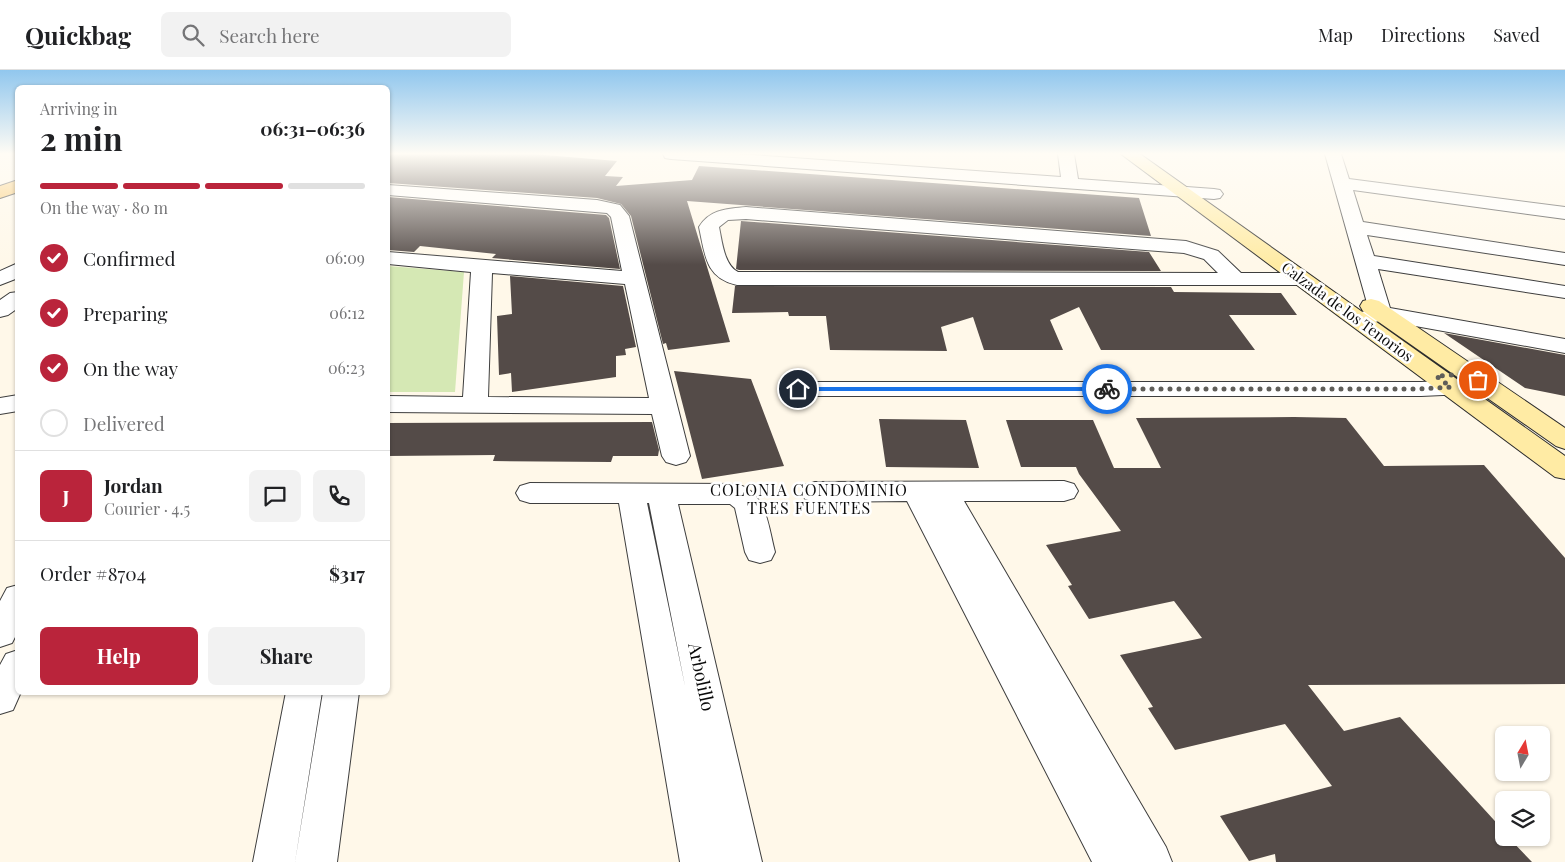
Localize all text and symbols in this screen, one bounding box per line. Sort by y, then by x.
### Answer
search box [161,12,511,57]
text: Quickbag [25,19,131,51]
icon: search [179,21,207,49]
text: Search here [219,22,320,48]
text: Map [1318,23,1353,47]
text: Directions [1381,23,1465,47]
text: Saved [1493,23,1540,47]
text: Arriving in [40,98,118,119]
text: 06:31–06:36 [260,115,365,141]
text: 2 min [40,116,123,159]
text: On the way · 80 m [40,197,168,218]
icon: check [40,244,68,272]
text: Confirmed [83,245,176,271]
text: 06:09 [325,247,365,268]
street label: Calzada de los Tenorios [1278,257,1417,366]
icon: check [40,299,68,327]
text: Preparing [83,300,168,326]
text: 06:12 [329,302,365,323]
icon: check [40,354,68,382]
text: On the way [83,355,178,381]
text: 06:23 [328,357,365,378]
pin [1457,359,1499,401]
courier [1082,364,1132,414]
icon: bag [1464,366,1492,394]
pin [777,368,819,410]
icon: home [784,375,812,403]
icon: bike [1093,375,1121,403]
text: Delivered [83,410,165,436]
button: chat [249,470,301,522]
button: phone [313,470,365,522]
text: Jordan [104,472,163,498]
district label: COLONIA CONDOMINIO TRES FUENTES [710,479,908,518]
text: J [63,483,69,509]
text: Courier · 4.5 [104,498,190,519]
text: Order #8704 [40,560,146,586]
text: $317 [329,560,365,586]
button: Help [40,627,198,685]
button: Share [208,627,365,685]
street label: Arbolillo [683,639,721,713]
north arrow [1495,726,1550,781]
map controls [1495,726,1550,846]
button: layers [1495,791,1550,846]

